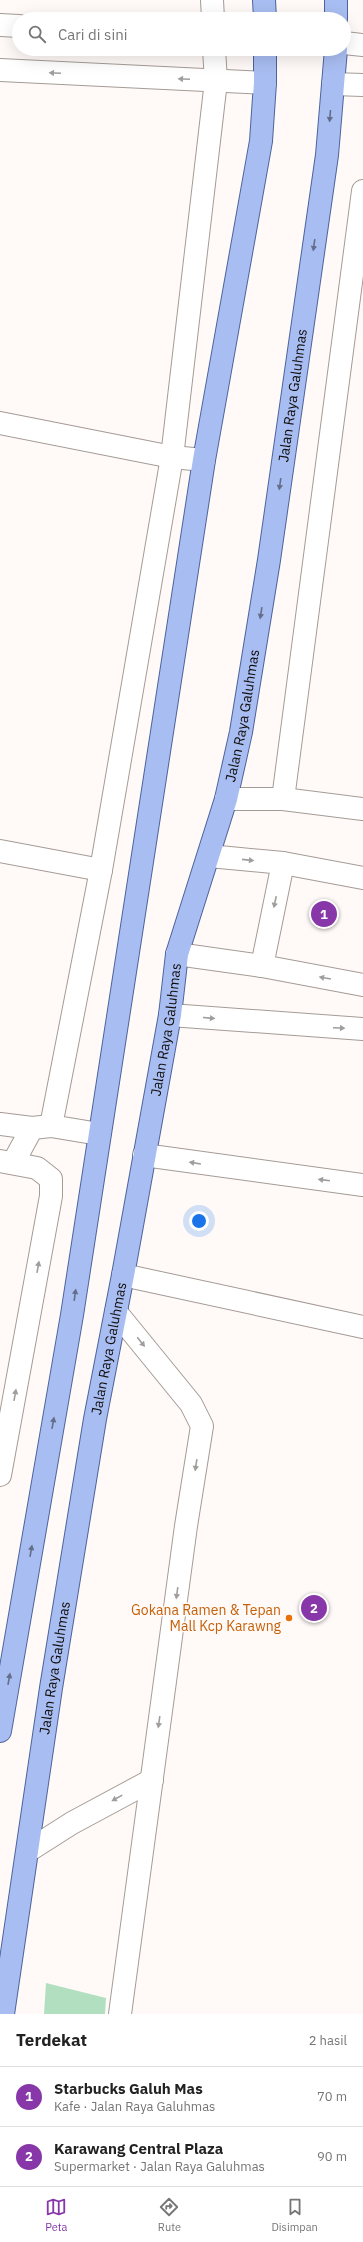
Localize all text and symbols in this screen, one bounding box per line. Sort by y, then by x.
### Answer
search box [12,12,351,56]
icon: search [26,23,48,45]
text: Cari di sini [58,25,127,44]
one-way arrow [49,69,61,76]
one-way arrow [178,76,190,83]
one-way arrow [327,110,334,122]
one-way arrow [311,239,317,251]
street label: Jalan Raya Galuhmas [274,328,311,463]
one-way arrow [277,478,283,490]
one-way arrow [257,607,263,619]
street label: Jalan Raya Galuhmas [221,648,263,784]
one-way arrow [242,857,254,863]
one-way arrow [272,895,278,908]
pin: 1 [311,899,337,929]
street label: Jalan Raya Galuhmas [147,962,185,1098]
one-way arrow [319,974,331,980]
one-way arrow [203,1015,215,1021]
one-way arrow [332,1024,345,1031]
one-way arrow [189,1160,201,1166]
one-way arrow [318,1177,330,1183]
your location [189,1211,209,1231]
one-way arrow [35,1261,41,1273]
street label: Jalan Raya Galuhmas [87,1281,130,1416]
one-way arrow [72,1289,78,1301]
one-way arrow [136,1337,145,1348]
one-way arrow [12,1389,18,1401]
one-way arrow [51,1417,57,1429]
one-way arrow [193,1459,199,1471]
one-way arrow [28,1545,34,1557]
one-way arrow [174,1587,180,1600]
pin: 2 [301,1593,327,1623]
street label: Jalan Raya Galuhmas [35,1600,74,1736]
place label: Gokana Ramen & Tepan Mall Kcp Karawng [131,1601,282,1635]
marker: Gokana Ramen & Tepan Mall Kcp Karawng [284,1613,294,1623]
one-way arrow [6,1673,12,1685]
one-way arrow [156,1716,162,1728]
one-way arrow [112,1795,123,1802]
text: Terdekat [16,2029,87,2051]
text: 2 hasil [309,2032,347,2049]
text: Starbucks Galuh Mas [54,2079,203,2098]
text: 1 [25,2088,33,2105]
text: 70 m [317,2088,347,2105]
text: Kafe · Jalan Raya Galuhmas [54,2098,215,2115]
text: Karawang Central Plaza [54,2139,223,2158]
text: 2 [25,2148,33,2165]
text: 90 m [317,2148,347,2165]
text: Supermarket · Jalan Raya Galuhmas [54,2158,265,2175]
tab: Peta [45,2196,67,2234]
tab: Rute [158,2196,181,2234]
tab: Disimpan [271,2196,318,2234]

